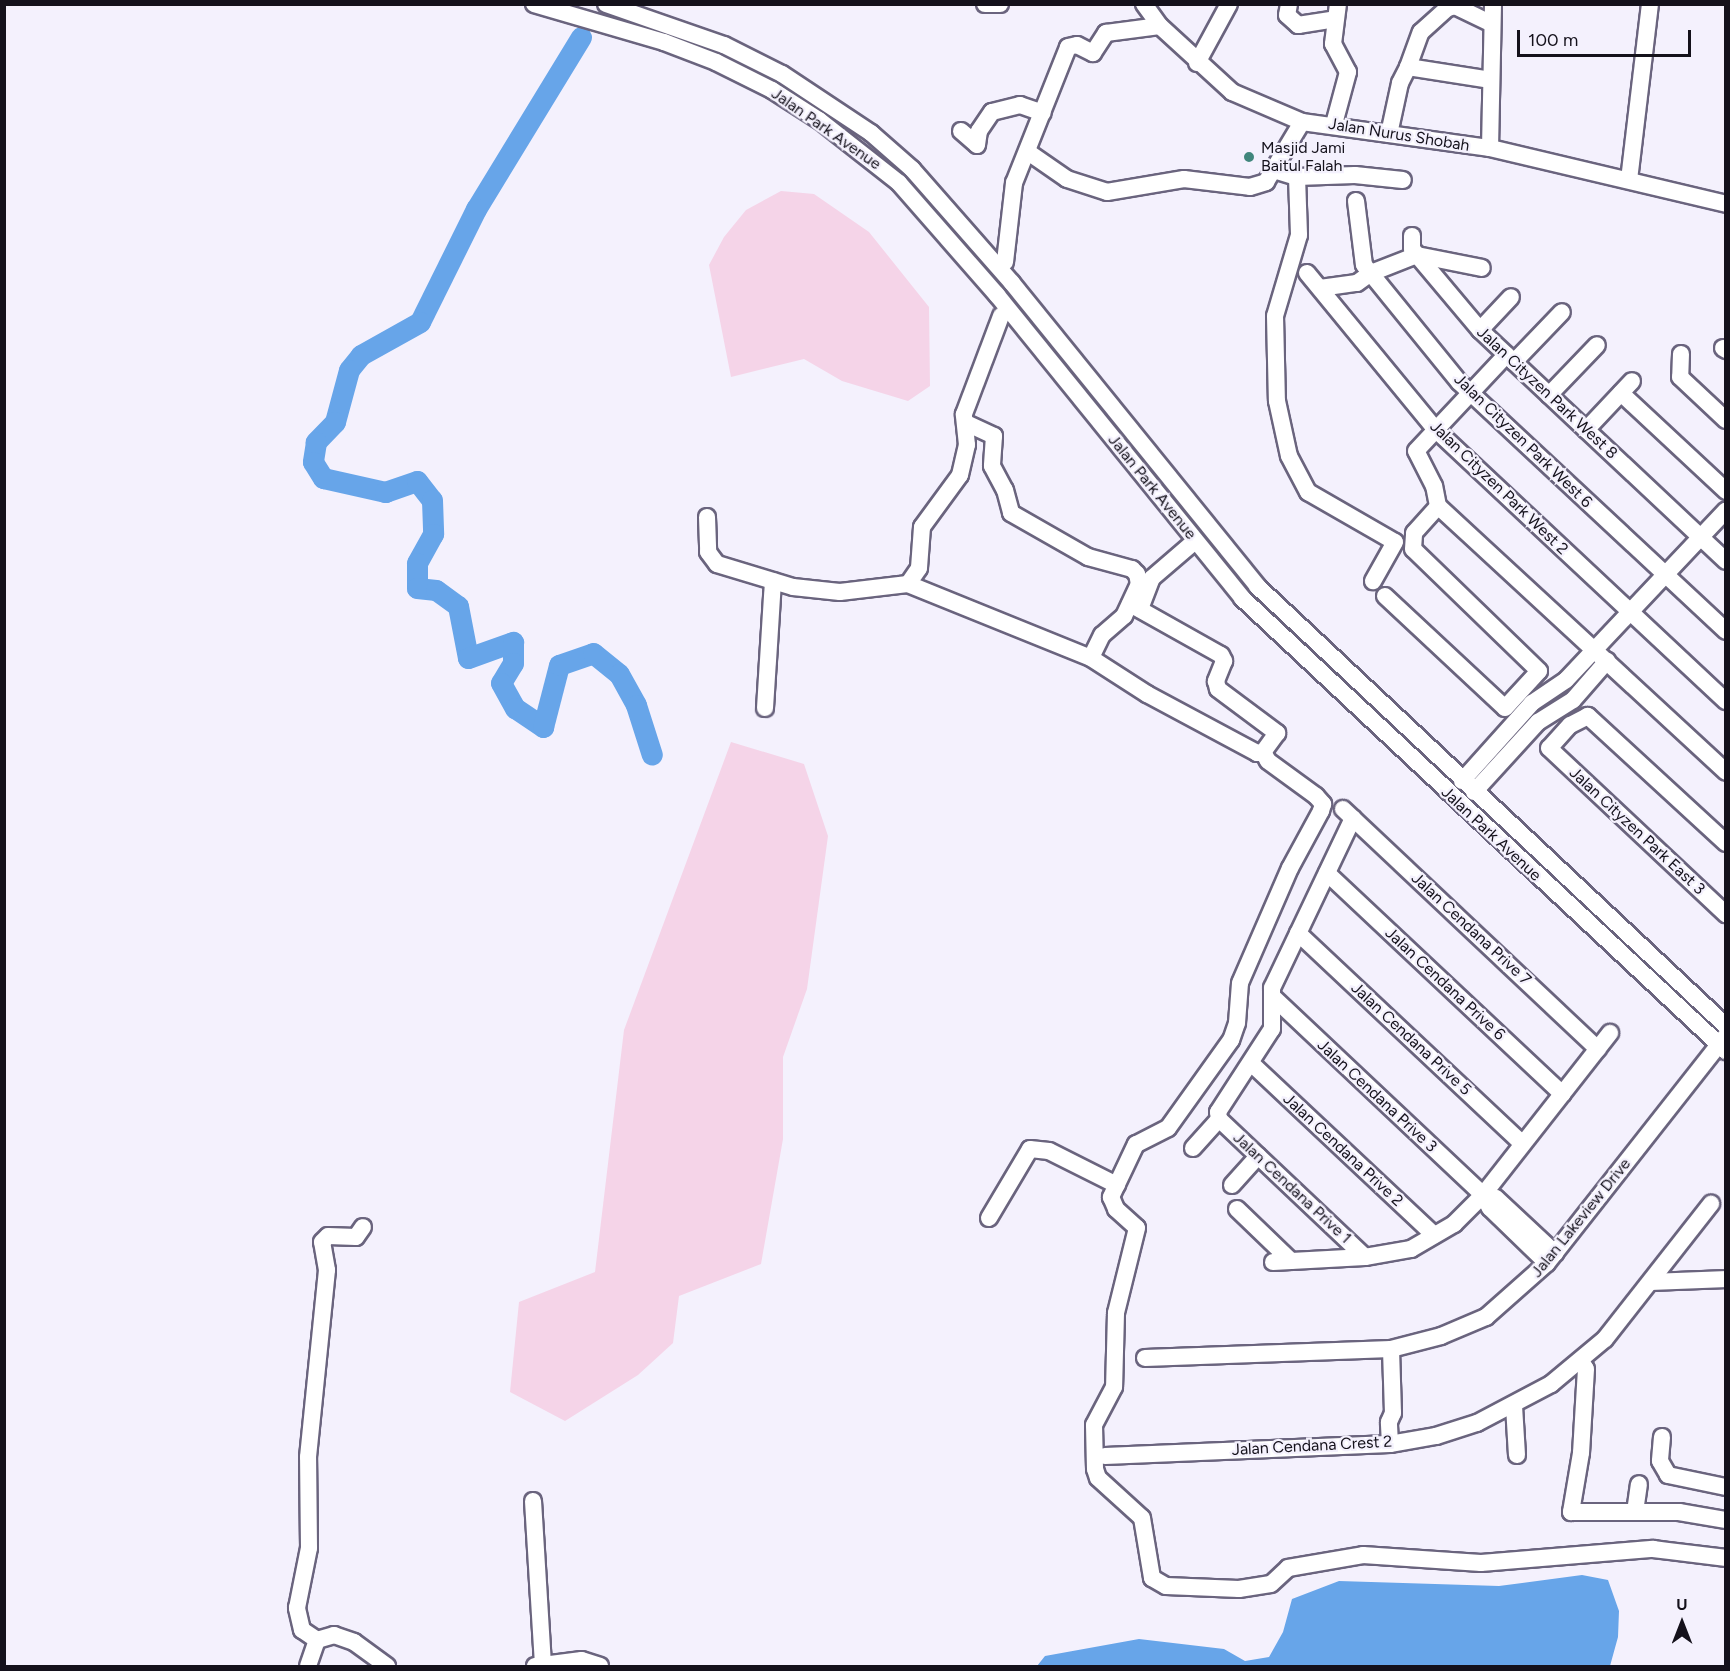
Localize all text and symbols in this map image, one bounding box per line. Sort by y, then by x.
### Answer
scale bar [1520,18,1694,56]
text: 100 m [1528,29,1578,51]
street label: Jalan Park Avenue [767,84,885,174]
street label: Jalan Nurus Shobah [1327,114,1471,156]
place label: Masjid Jami Baitul Falah [1261,138,1345,176]
marker: Masjid Jami Baitul Falah [1242,150,1256,164]
street label: Jalan Cityzen Park West 8 [1473,323,1621,463]
street label: Jalan Cityzen Park West 6 [1450,370,1596,512]
street label: Jalan Cityzen Park West 2 [1426,417,1572,559]
street label: Jalan Park Avenue [1104,431,1200,543]
street label: Jalan Cityzen Park East 3 [1565,763,1709,899]
street label: Jalan Park Avenue [1437,783,1545,885]
street label: Jalan Cendana Prive 7 [1407,869,1535,989]
street label: Jalan Cendana Prive 6 [1381,923,1509,1045]
street label: Jalan Cendana Prive 5 [1347,978,1475,1100]
street label: Jalan Cendana Prive 3 [1313,1036,1441,1156]
street label: Jalan Cendana Prive 2 [1279,1090,1407,1210]
street label: Jalan Cendana Prive 1 [1229,1128,1355,1248]
street label: Jalan Lakeview Drive [1527,1155,1635,1281]
street label: Jalan Cendana Crest 2 [1231,1432,1393,1460]
north arrow [1652,1593,1712,1653]
text: U [1676,1595,1688,1614]

